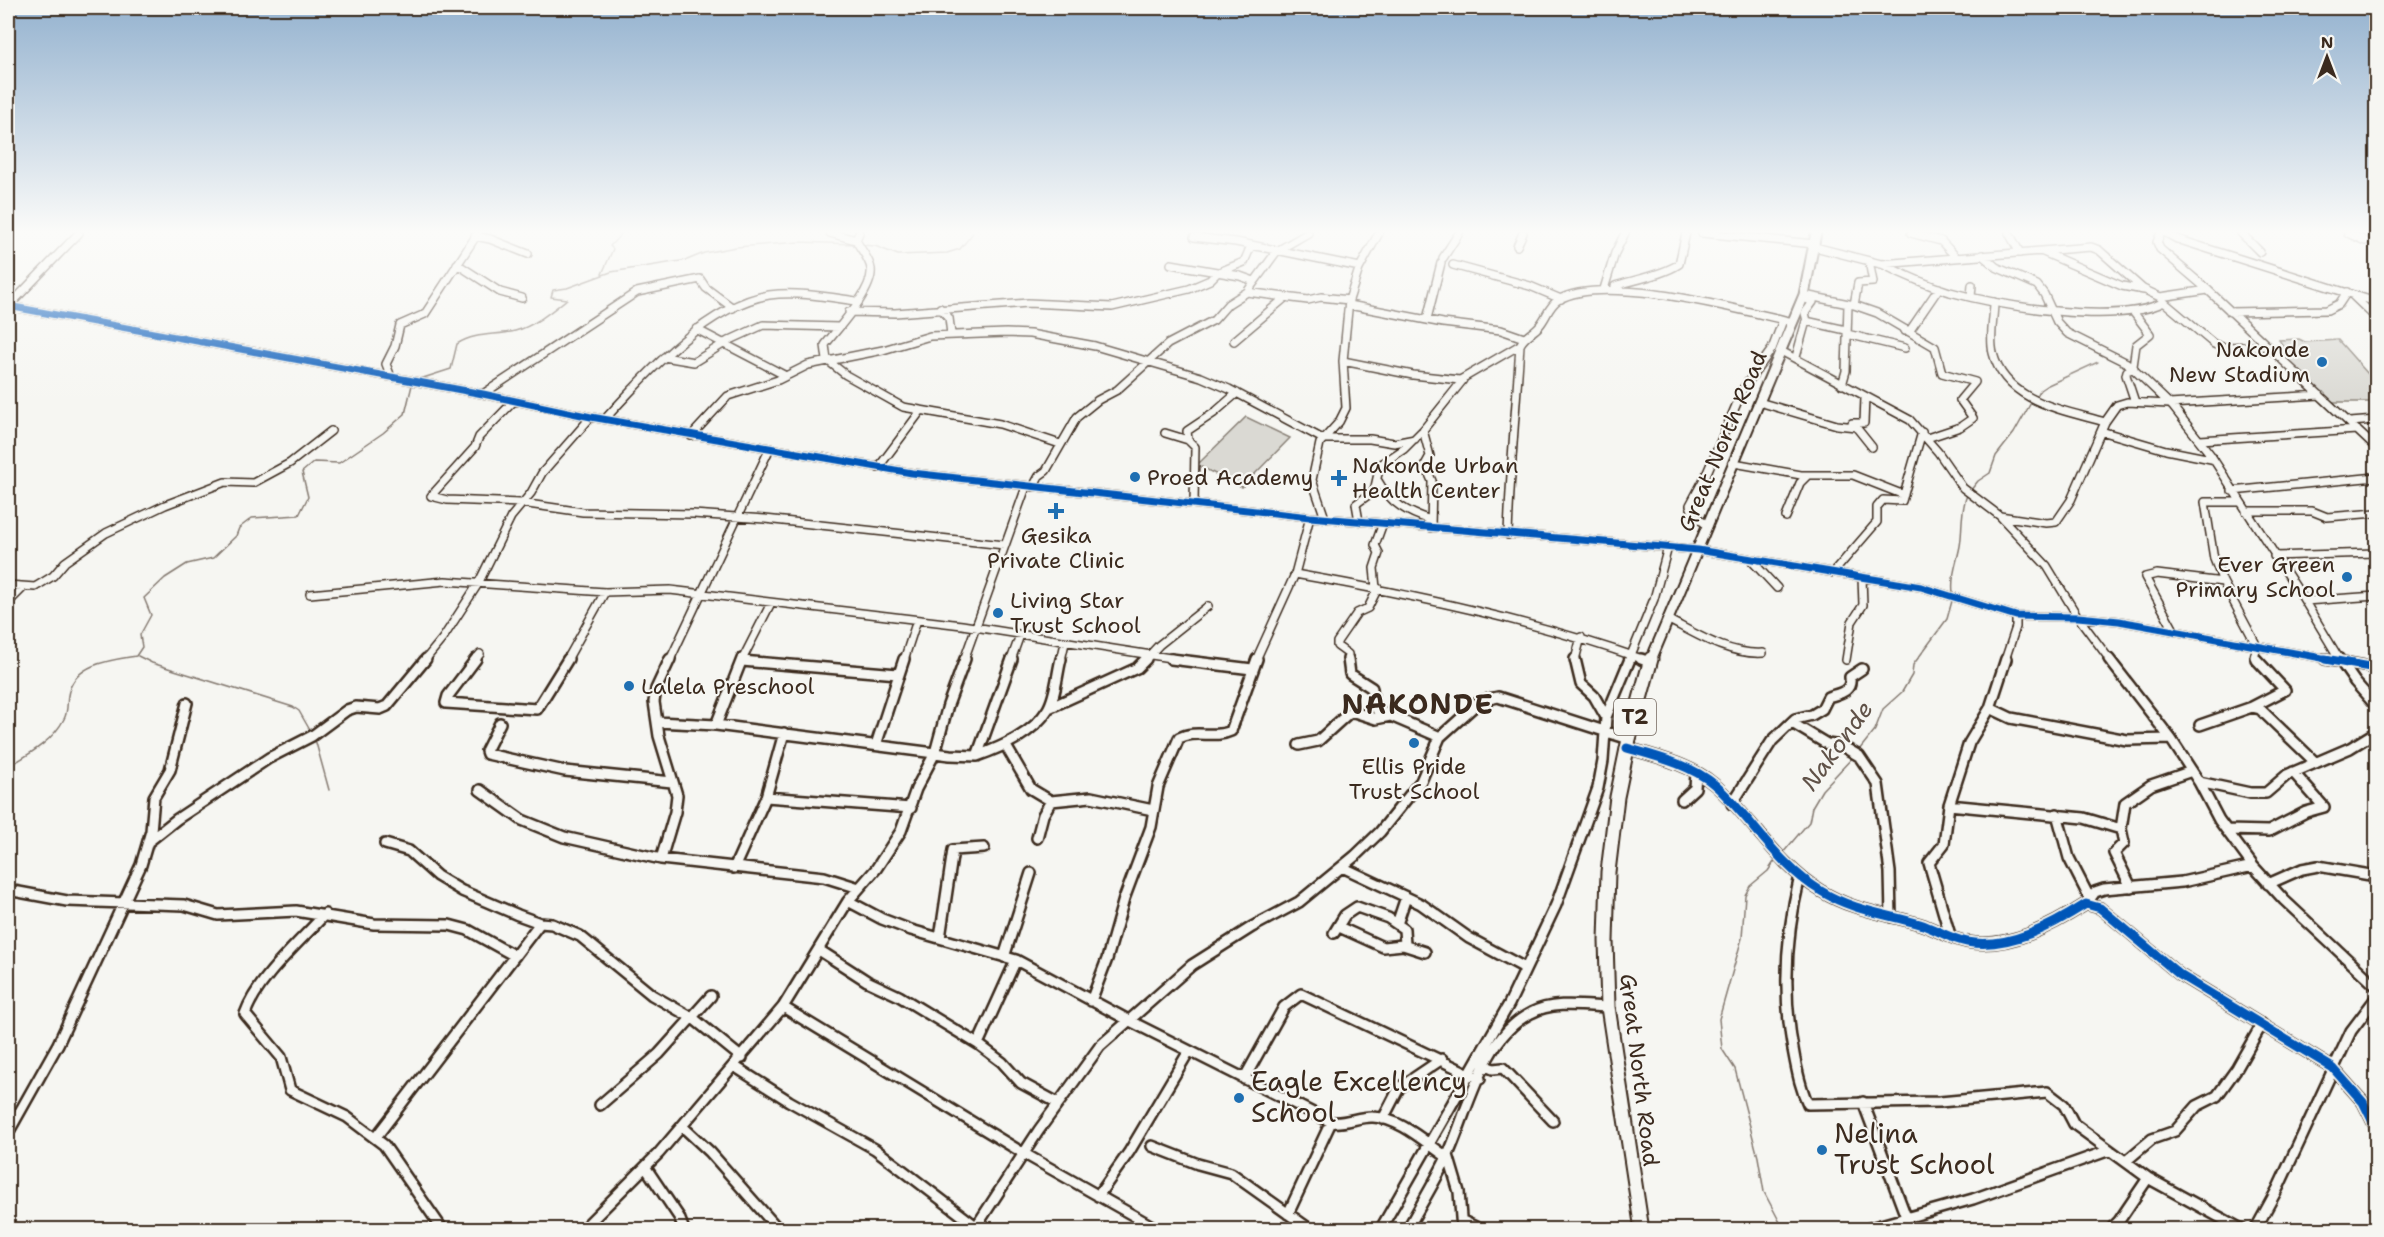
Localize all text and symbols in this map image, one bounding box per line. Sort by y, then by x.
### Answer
north arrow [2297,27,2357,87]
text: N [2321,32,2333,53]
place label: Nakonde New Stadium [2169,335,2310,389]
street label: Great North Road [1671,346,1774,536]
marker: Nakonde New Stadium [2315,355,2329,369]
place label: Nakonde Urban Health Center [1352,451,1518,505]
place label: Proed Academy [1147,463,1313,492]
marker: Nakonde Urban Health Center [1330,469,1348,487]
marker: Proed Academy [1128,470,1142,484]
marker: Gesika Private Clinic [1047,502,1065,520]
place label: Gesika Private Clinic [987,521,1125,575]
place label: Ever Green Primary School [2176,550,2335,604]
marker: Ever Green Primary School [2340,570,2354,584]
place label: Living Star Trust School [1010,586,1141,640]
marker: Living Star Trust School [991,606,1005,620]
place label: Lalela Preschool [641,672,815,701]
marker: Lalela Preschool [622,679,636,693]
district label: NAKONDE [1342,685,1494,723]
water label: Nakonde [1793,694,1881,798]
road number: T2 [1614,699,1656,735]
marker: Ellis Pride Trust School [1407,736,1421,750]
place label: Ellis Pride Trust School [1349,752,1480,806]
street label: Great North Road [1613,972,1666,1168]
place label: Eagle Excellency School [1251,1063,1467,1131]
marker: Eagle Excellency School [1232,1091,1246,1105]
place label: Nelina Trust School [1834,1115,1994,1183]
marker: Nelina Trust School [1815,1143,1829,1157]

